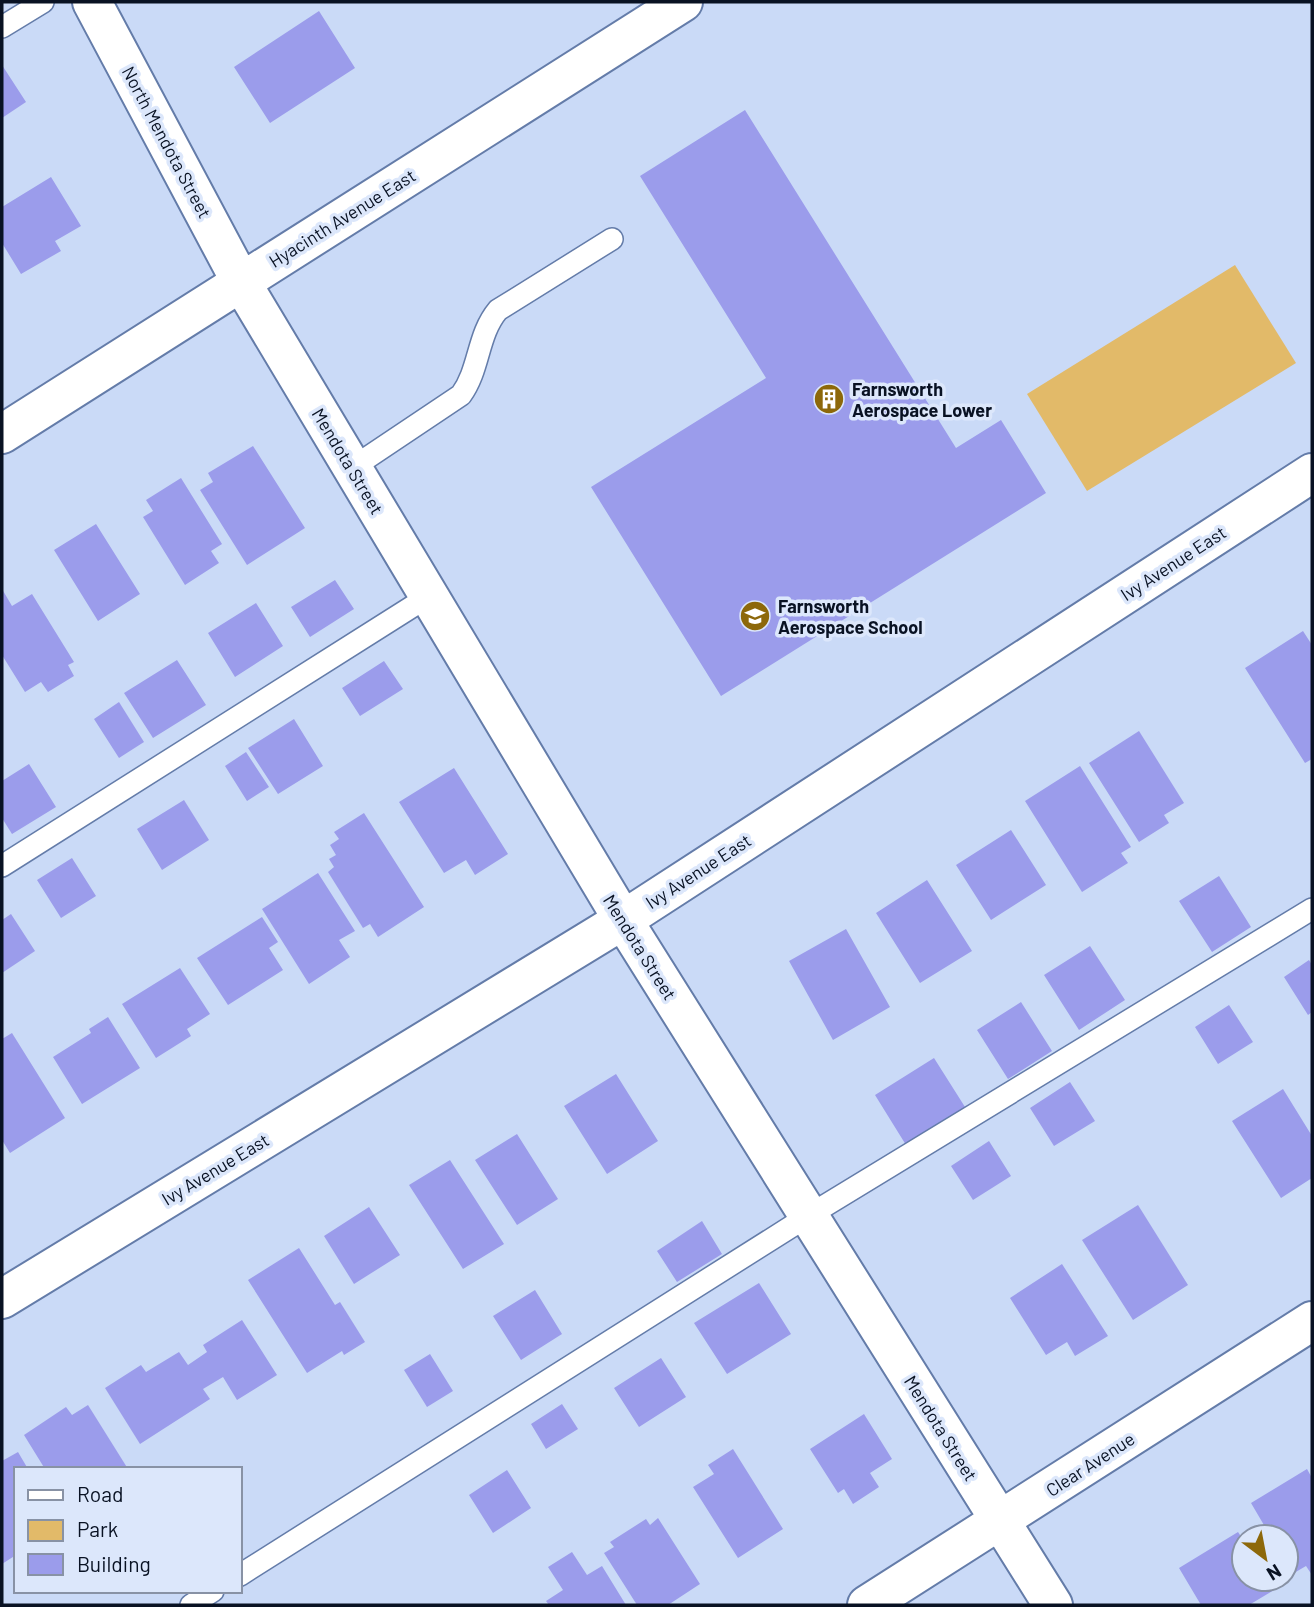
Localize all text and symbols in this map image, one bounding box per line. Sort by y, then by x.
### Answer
street label: North Mendota Street [118,62,216,222]
street label: Hyacinth Avenue East [265,164,419,272]
place label: Farnsworth Aerospace Lower [852,378,992,421]
building icon: Farnsworth Aerospace Lower [812,382,846,416]
street label: Mendota Street [308,404,388,518]
street label: Ivy Avenue East [1116,521,1230,605]
place label: Farnsworth Aerospace School [778,595,923,638]
school or university icon: Farnsworth Aerospace School [738,599,772,633]
street label: Ivy Avenue East [641,829,755,913]
street label: Mendota Street [599,890,681,1004]
street label: Ivy Avenue East [157,1128,273,1210]
street label: Mendota Street [900,1371,982,1485]
street label: Clear Avenue [1042,1427,1138,1501]
legend [14,1467,242,1593]
text: Road [77,1481,123,1506]
text: Park [77,1516,118,1541]
north arrow [1230,1523,1300,1593]
text: Building [77,1551,151,1576]
text: N [1263,1560,1286,1586]

